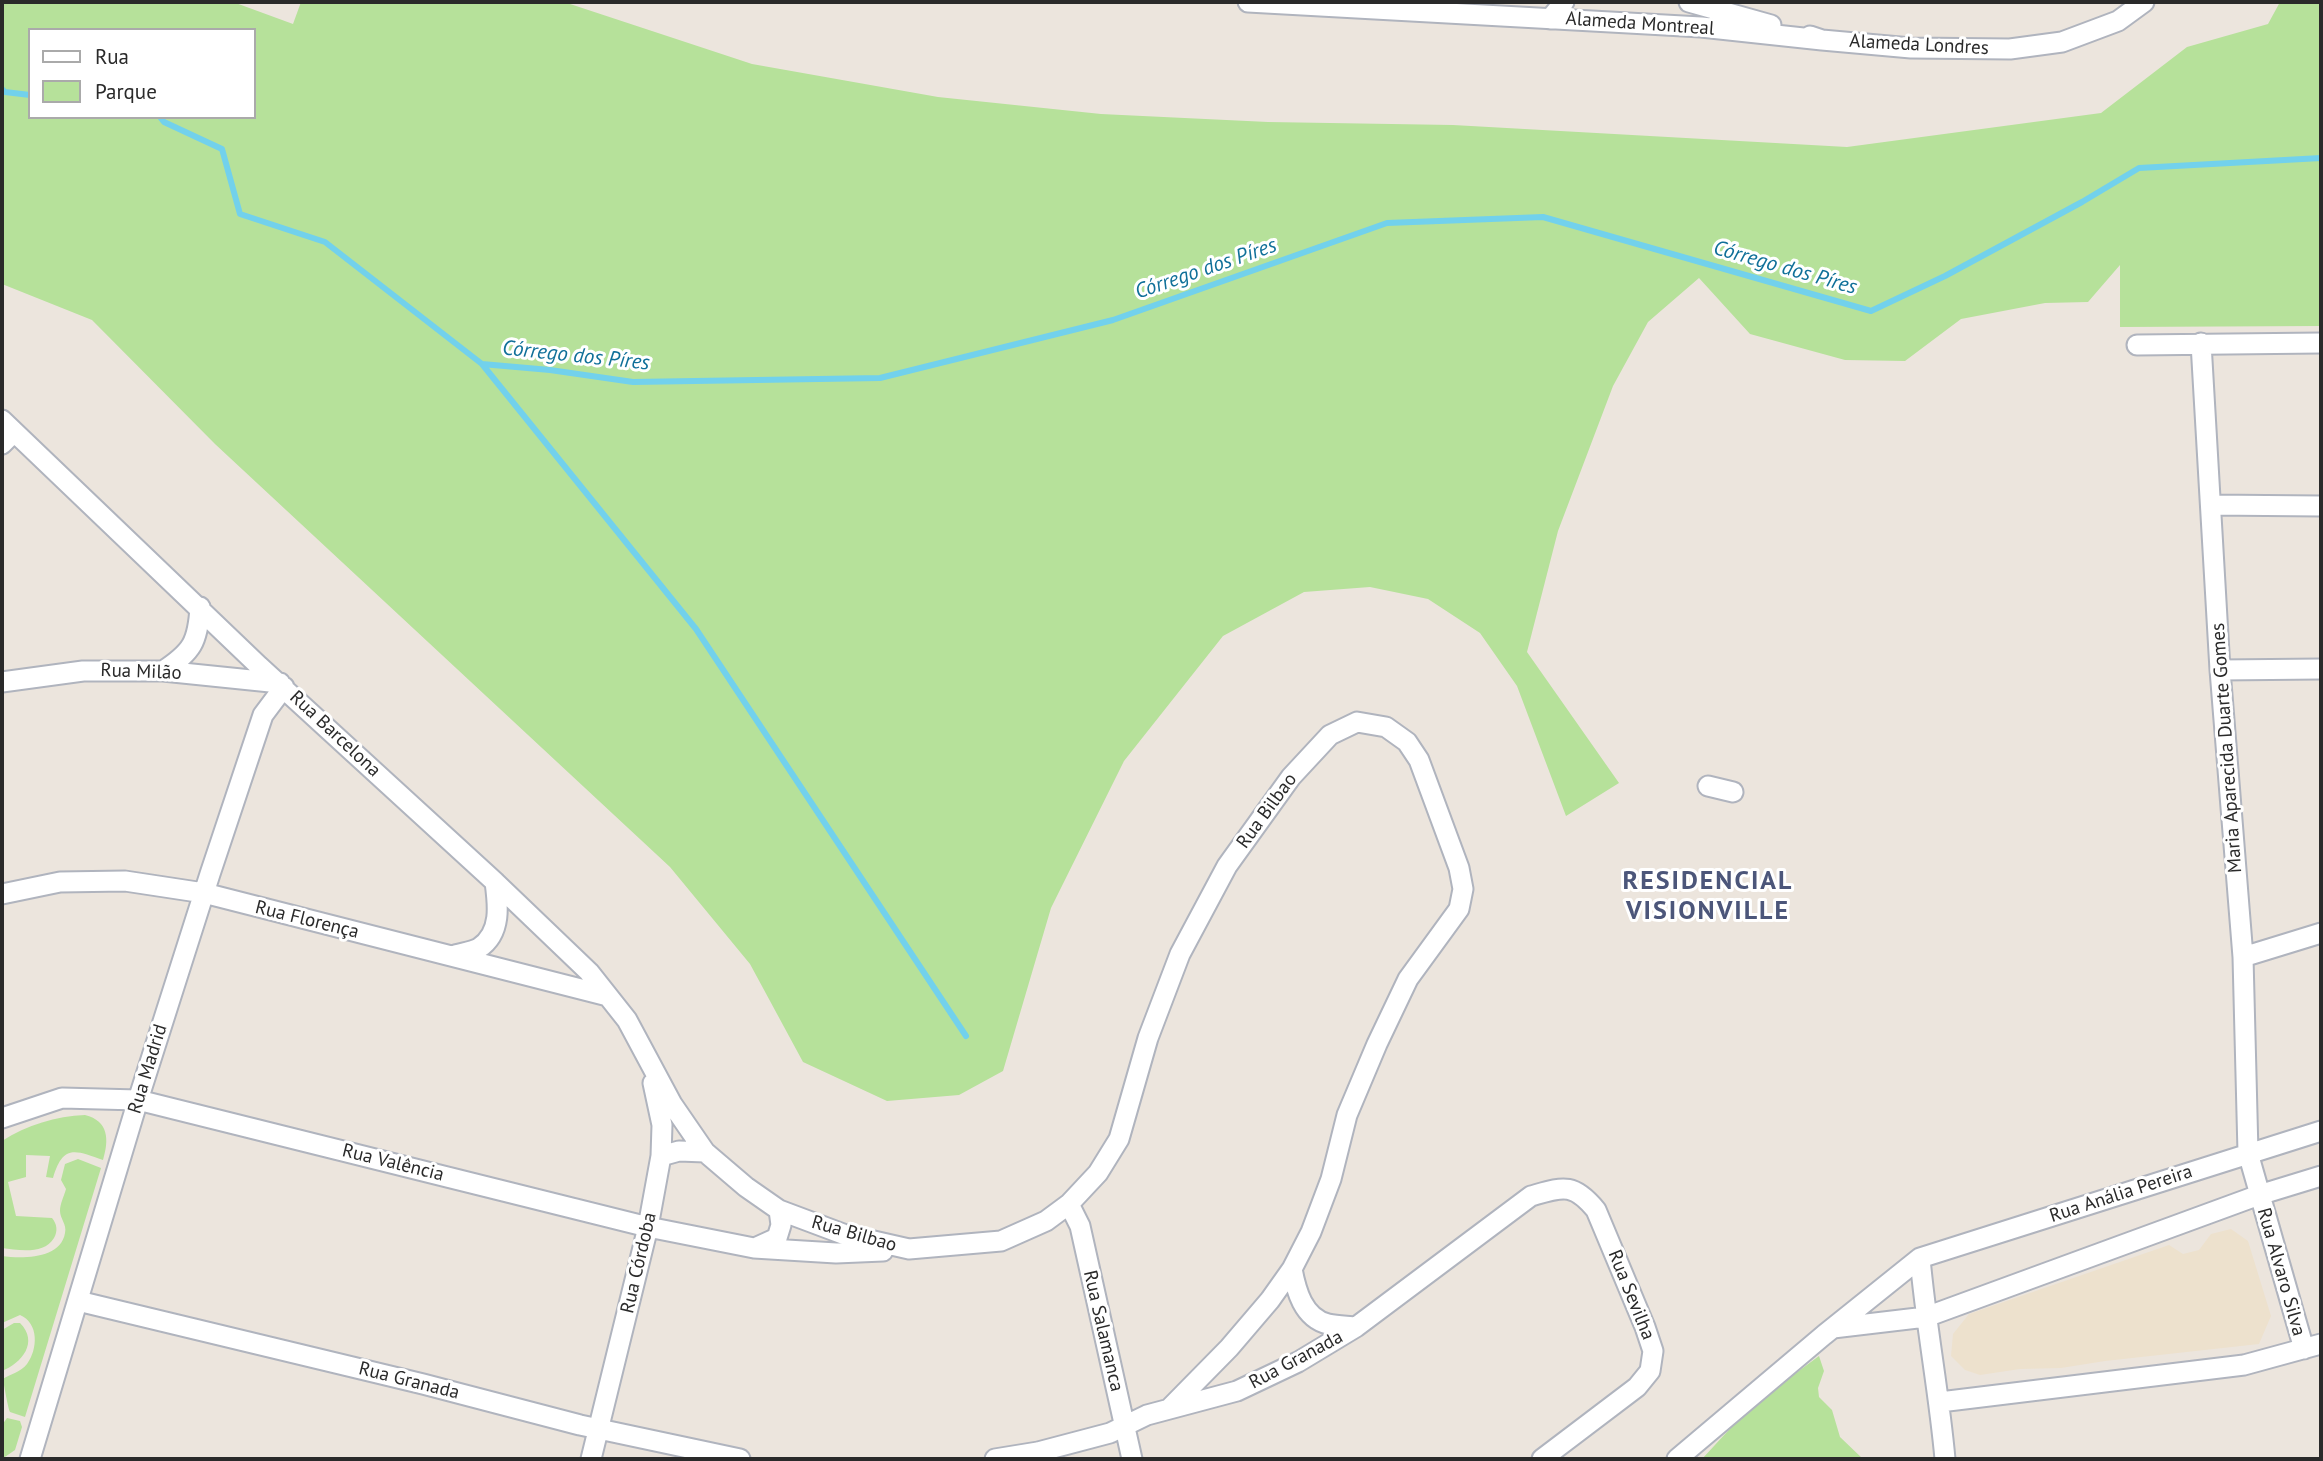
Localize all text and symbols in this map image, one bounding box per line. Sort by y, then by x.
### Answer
street label: Alameda Montreal [1565,7,1715,41]
legend [28,28,256,119]
street label: Alameda Londres [1849,30,1989,60]
text: Rua [95,43,129,70]
text: Parque [95,78,157,105]
water label: Córrego dos Píres [1132,233,1280,305]
water label: Córrego dos Píres [1710,236,1860,300]
water label: Córrego dos Píres [501,336,651,376]
street label: Maria Aparecida Duarte Gomes [2207,622,2247,874]
street label: Rua Milão [100,659,182,685]
street label: Rua Barcelona [285,686,385,782]
street label: Rua Bilbao [1232,769,1302,853]
district label: RESIDENCIAL VISIONVILLE [1624,866,1792,928]
street label: Rua Florença [253,896,361,944]
street label: Rua Madrid [124,1022,172,1116]
street label: Rua Valência [340,1139,446,1187]
street label: Rua Anália Pereira [2047,1160,2195,1228]
street label: Rua Alvaro Silva [2252,1205,2310,1339]
street label: Rua Córdoba [616,1210,662,1316]
street label: Rua Bilbao [809,1211,899,1257]
street label: Rua Sevilha [1603,1247,1659,1343]
street label: Rua Salamanca [1078,1268,1128,1394]
street label: Rua Granada [1245,1326,1347,1394]
street label: Rua Granada [356,1358,462,1404]

